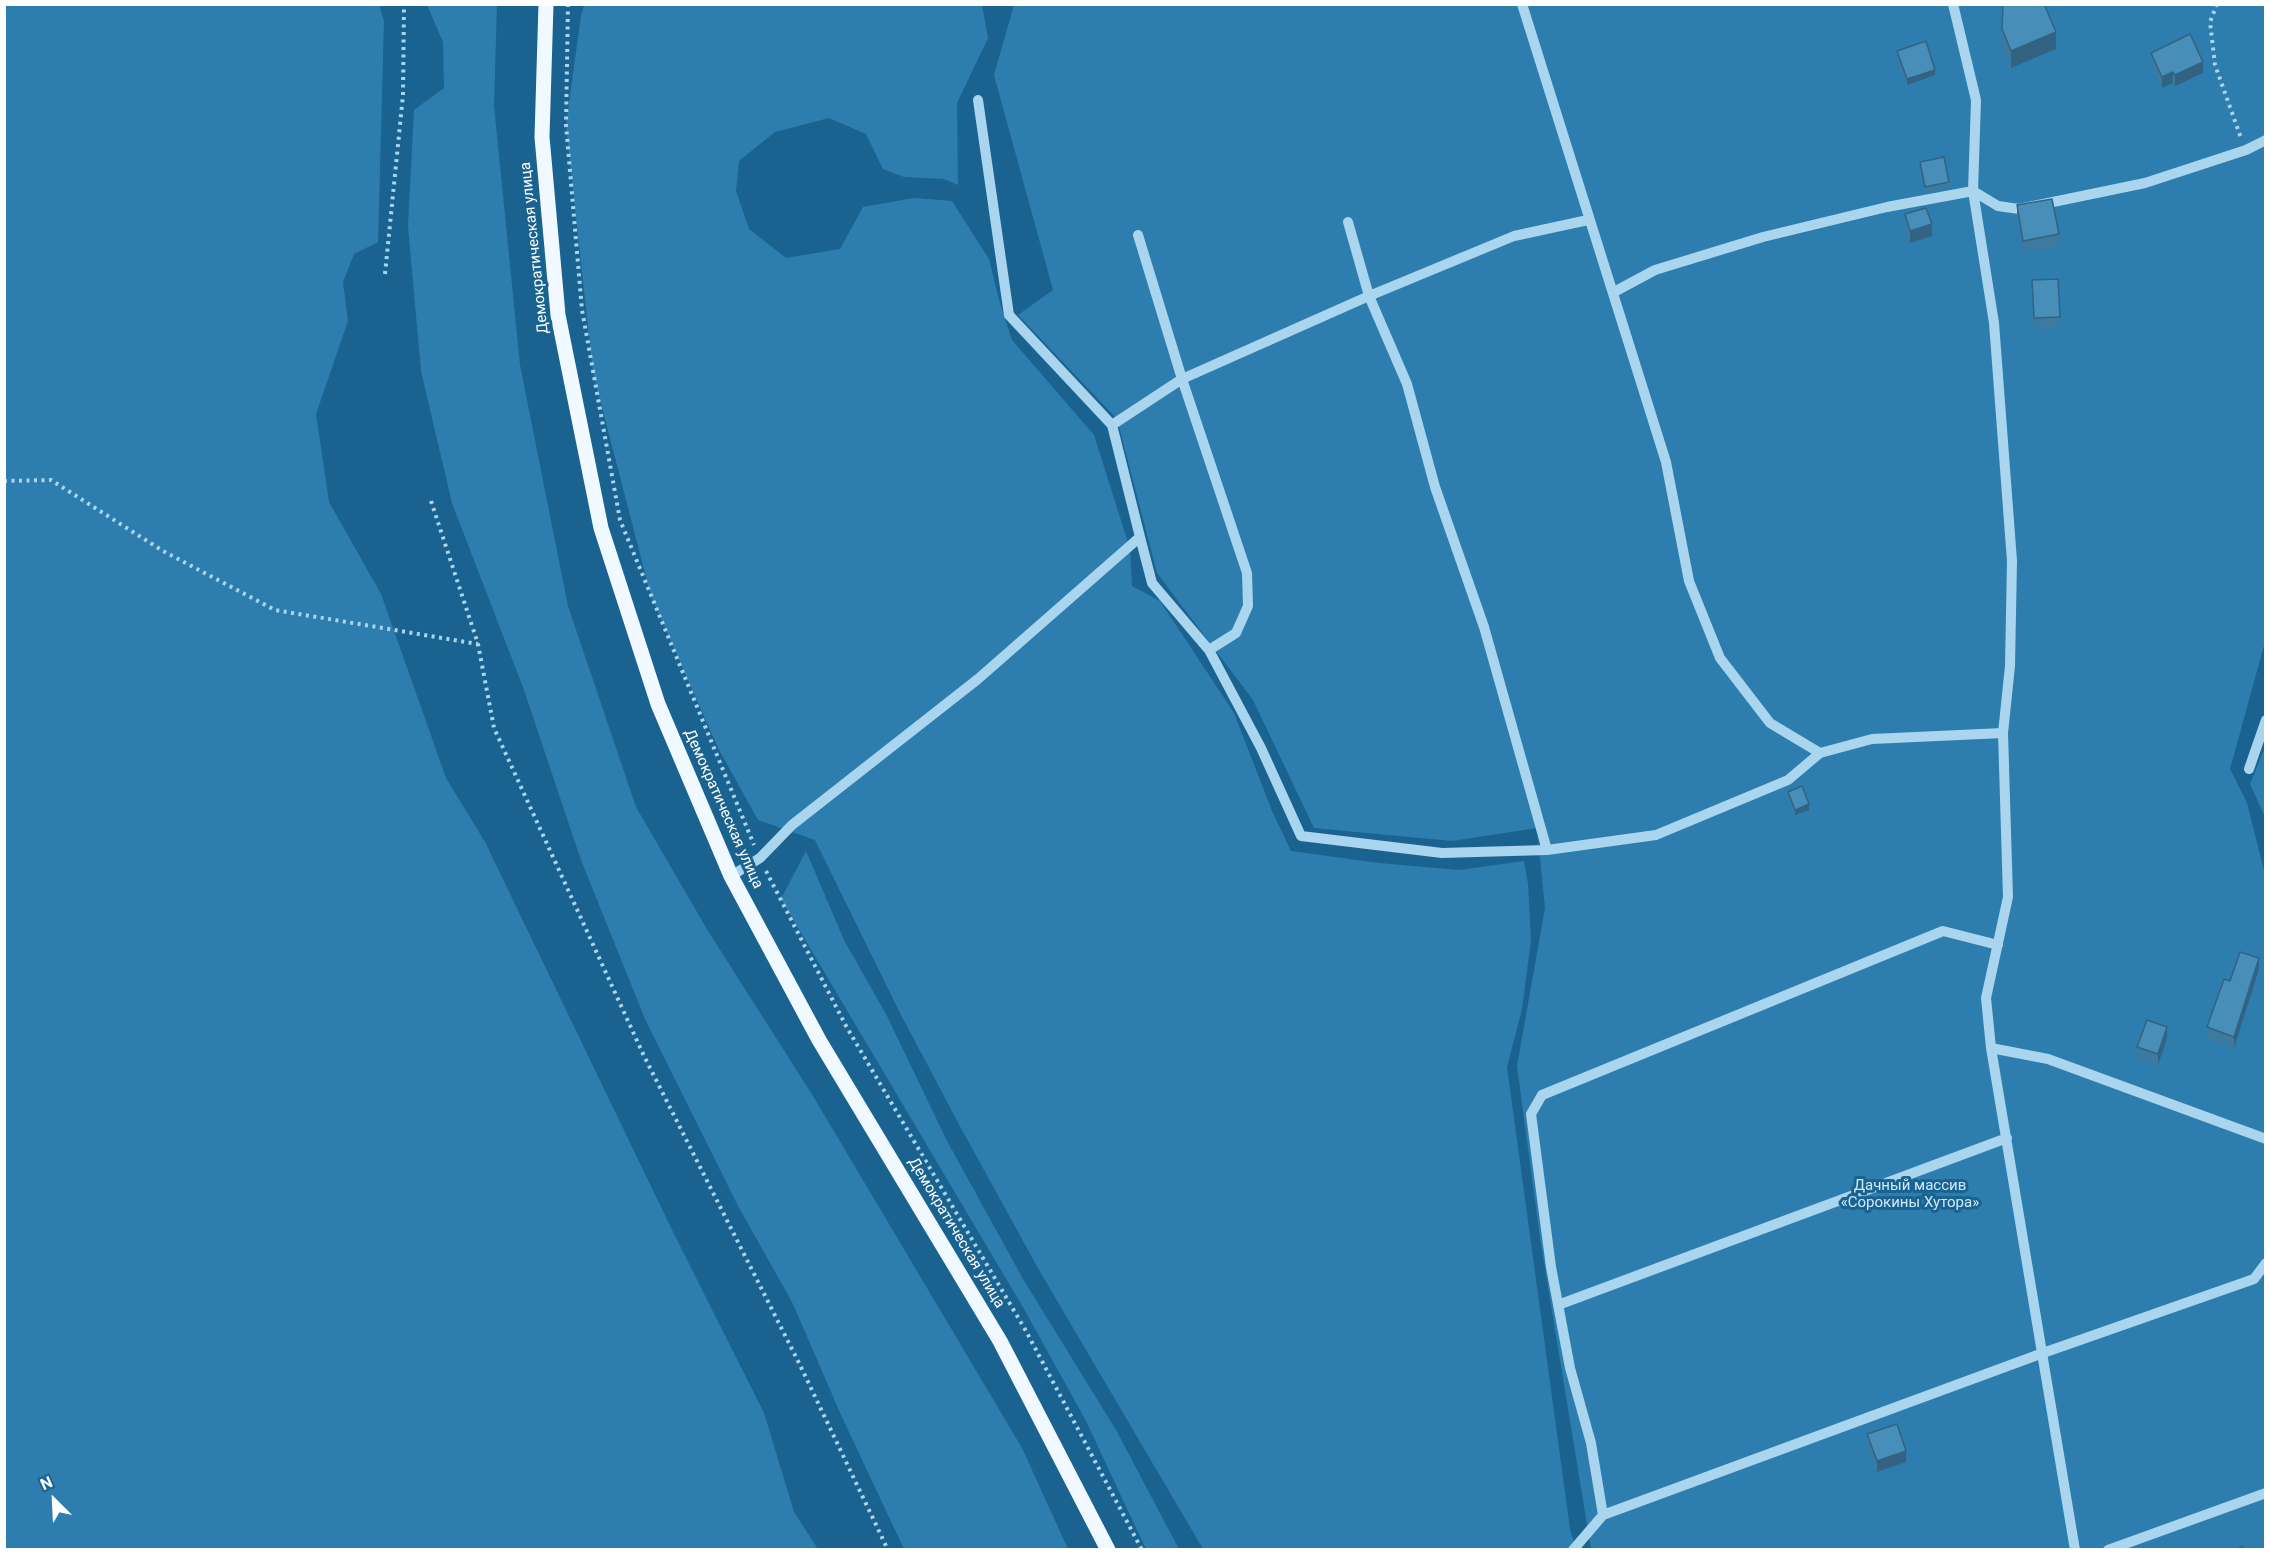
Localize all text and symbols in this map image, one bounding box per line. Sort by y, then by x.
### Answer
street label: Демократическая улица [517,161,553,335]
street label: Демократическая улица [680,726,766,892]
street label: Демократическая улица [904,1154,1008,1312]
park label: Дачный массив «Сорокины Хутора» [1841,1177,1979,1212]
north arrow [24,1470,84,1530]
text: N [37,1472,55,1494]

